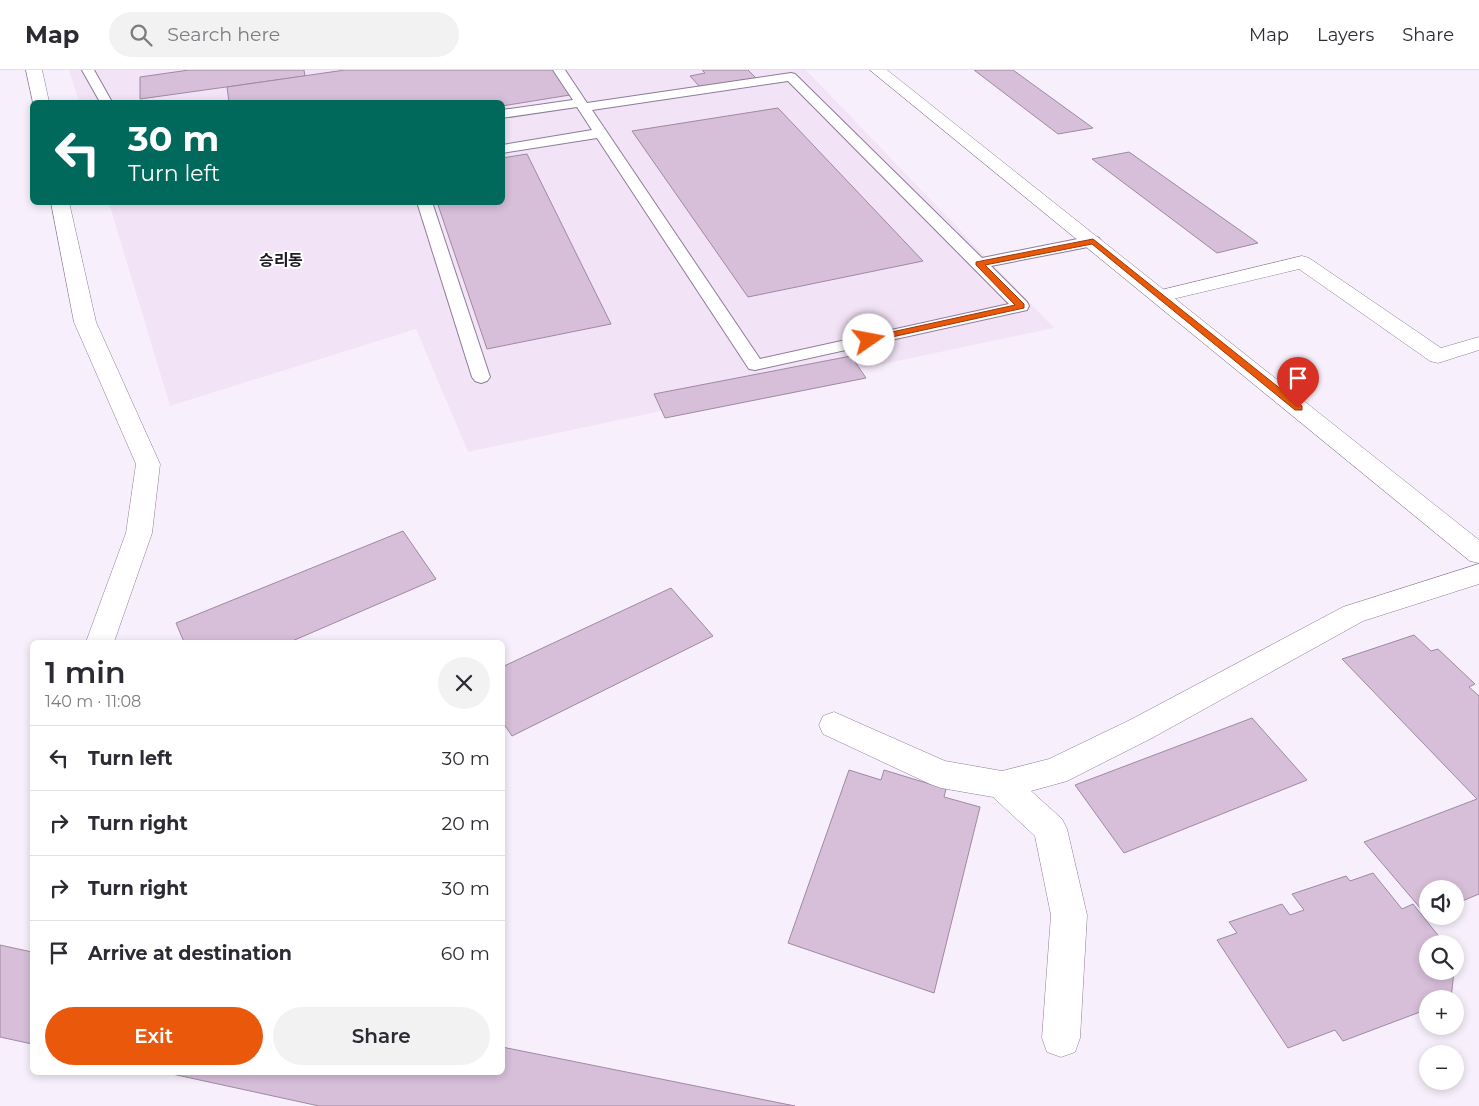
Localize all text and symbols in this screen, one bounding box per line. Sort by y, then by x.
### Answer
search box [109,12,459,57]
text: Map [25,20,79,49]
icon: search [127,21,155,49]
text: Search here [167,23,280,46]
text: Map [1249,24,1289,46]
text: Layers [1317,24,1374,46]
text: Share [1402,24,1454,46]
text: 30 m [128,117,219,160]
icon: left [45,120,110,185]
text: Turn left [128,160,220,187]
district label: 승리동 [259,251,303,270]
position arrow [842,313,894,365]
pin [1277,357,1319,408]
icon: arrive [1284,364,1312,392]
text: 1 min [45,654,126,691]
button: close [438,657,490,709]
text: 140 m · 11:08 [45,692,141,711]
icon: left [45,744,73,772]
text: Turn left [88,747,173,770]
text: 30 m [442,747,490,770]
icon: right [45,809,73,837]
text: Turn right [88,812,188,835]
text: 20 m [442,812,490,835]
icon: right [45,874,73,902]
text: Turn right [88,877,188,900]
text: 30 m [442,877,490,900]
map controls [1419,880,1464,1090]
button: sound [1419,880,1464,925]
button: search [1419,935,1464,980]
icon: arrive [45,939,73,967]
text: Arrive at destination [88,942,292,965]
text: 60 m [441,942,490,965]
button: + [1419,990,1464,1035]
button: Exit [45,1007,263,1065]
button: Share [273,1007,490,1065]
button: − [1419,1045,1464,1090]

